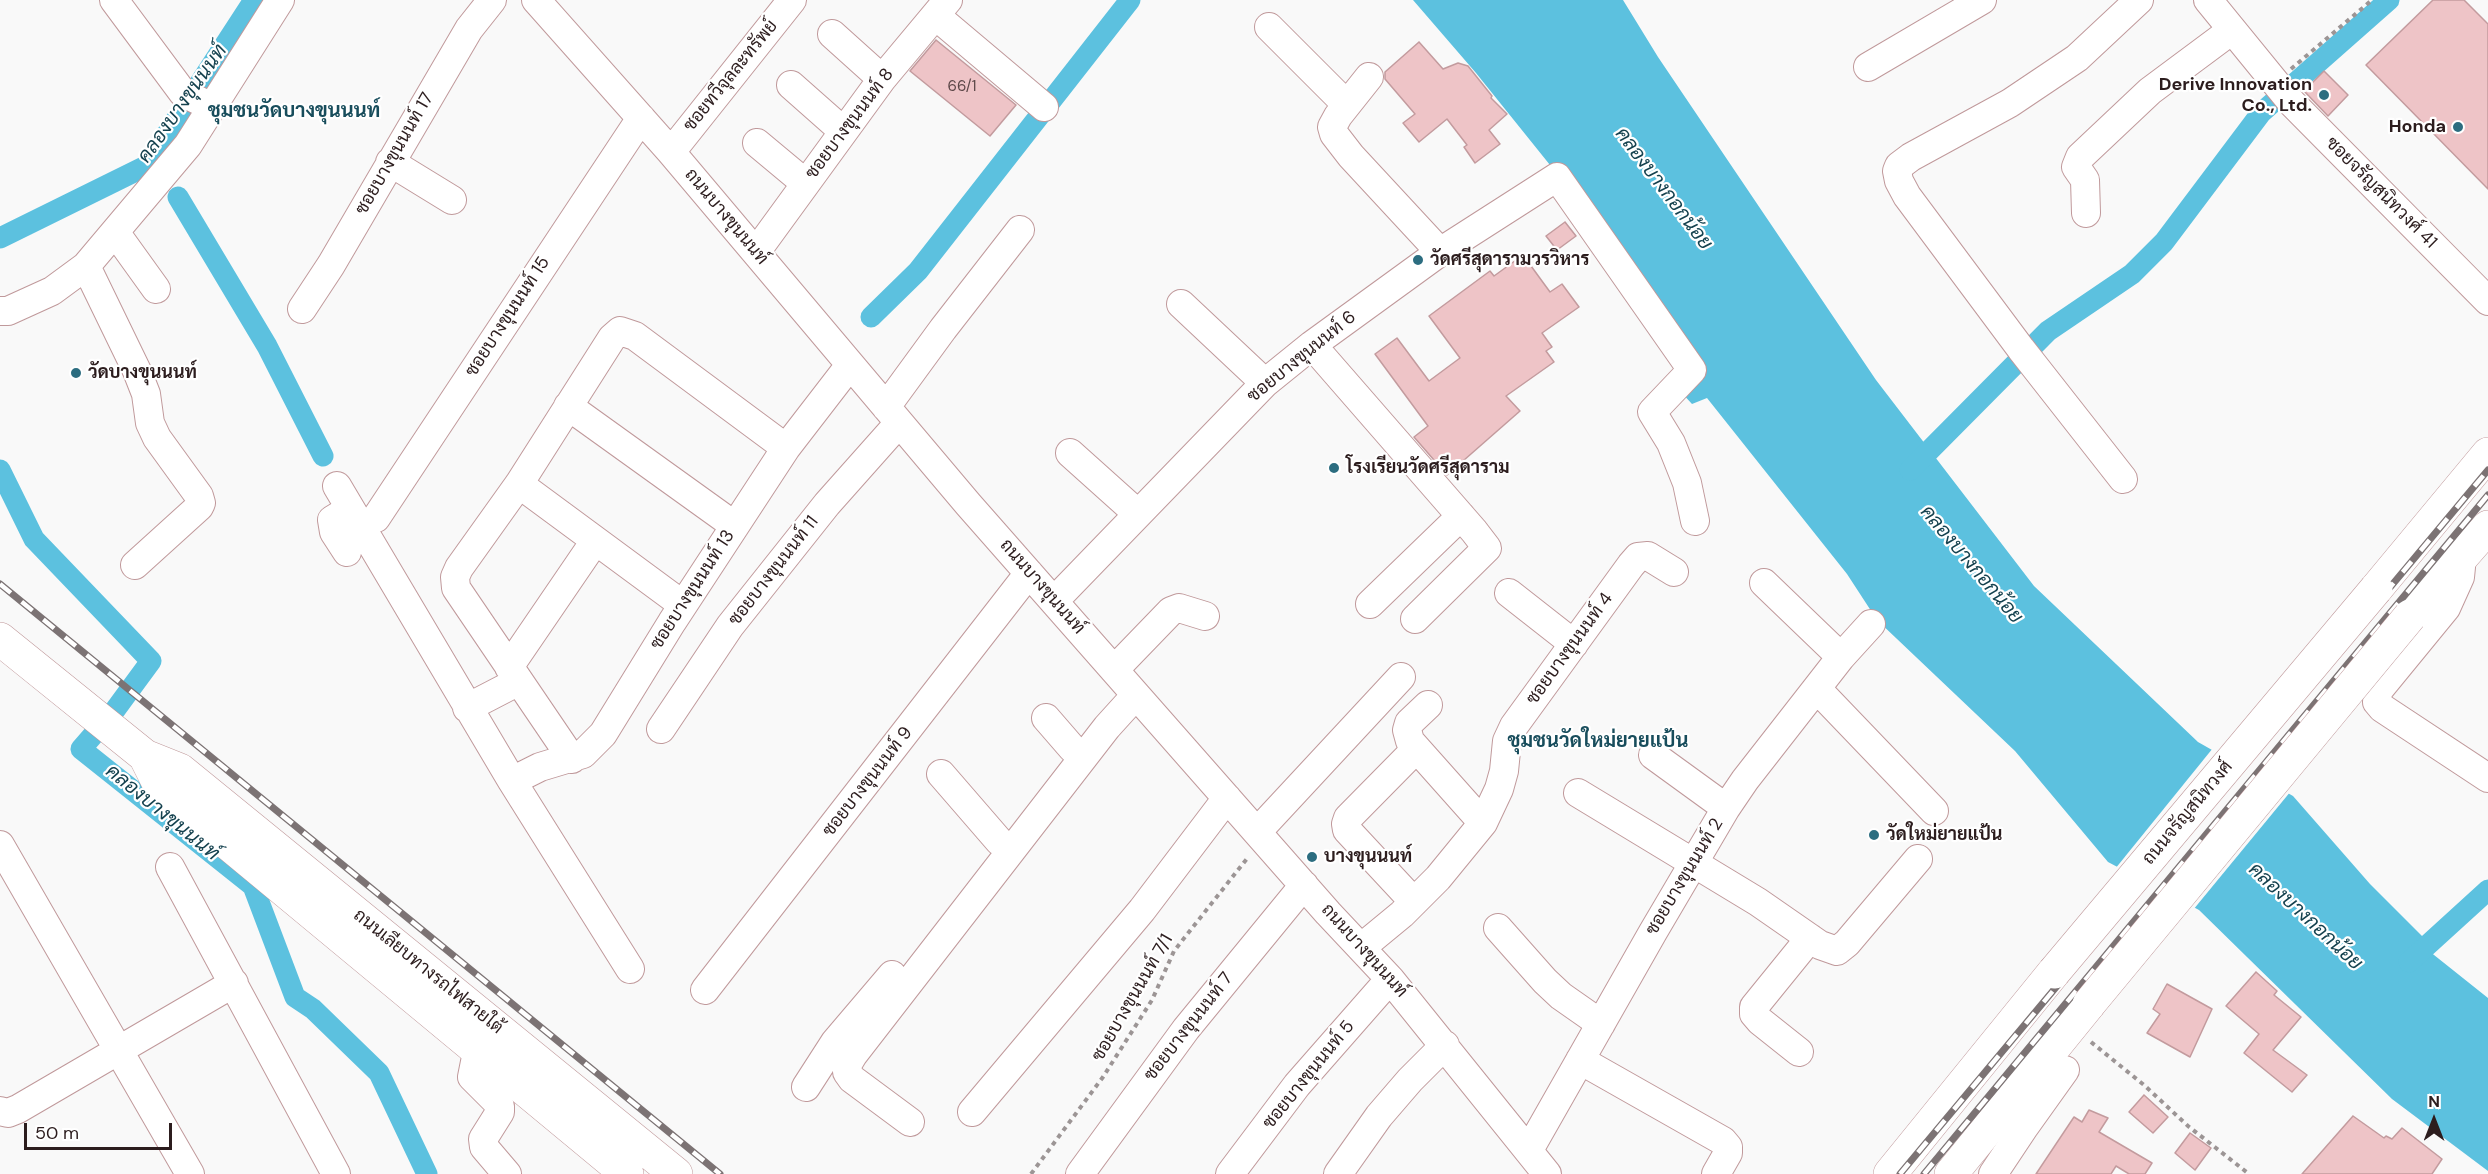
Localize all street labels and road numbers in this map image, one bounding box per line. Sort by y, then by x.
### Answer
street label: ซอยทวีจุลละทรัพย์ [679,16,783,136]
street label: ซอยบางขุนนนท์ 8 [801,64,899,184]
street label: ซอยบางขุนนนท์ 17 [351,89,439,219]
street label: ซอยจรัญสนิทวงศ์ 41 [2321,133,2441,253]
street label: ถนนบางขุนนนท์ [680,165,772,269]
street label: ซอยบางขุนนนท์ 15 [461,253,555,381]
street label: ซอยบางขุนนนท์ 6 [1243,307,1361,407]
street label: ซอยบางขุนนนท์ 11 [724,512,824,630]
street label: ซอยบางขุนนนท์ 13 [646,526,740,654]
street label: ถนนบางขุนนนท์ [995,535,1089,639]
street label: ซอยบางขุนนนท์ 4 [1522,589,1618,709]
street label: ซอยบางขุนนนท์ 9 [818,723,918,841]
street label: ถนนจรัญสนิทวงศ์ [2138,757,2238,869]
street label: ซอยบางขุนนนท์ 2 [1642,815,1728,939]
street label: ถนนบางขุนนนท์ [1316,900,1412,1002]
street label: ถนนเลียบทางรถไฟสายใต้ [349,905,507,1039]
street label: ซอยบางขุนนนท์ 7/1 [1088,931,1178,1065]
street label: ซอยบางขุนนนท์ 7 [1140,968,1238,1086]
street label: ซอยบางขุนนนท์ 5 [1259,1016,1359,1134]

